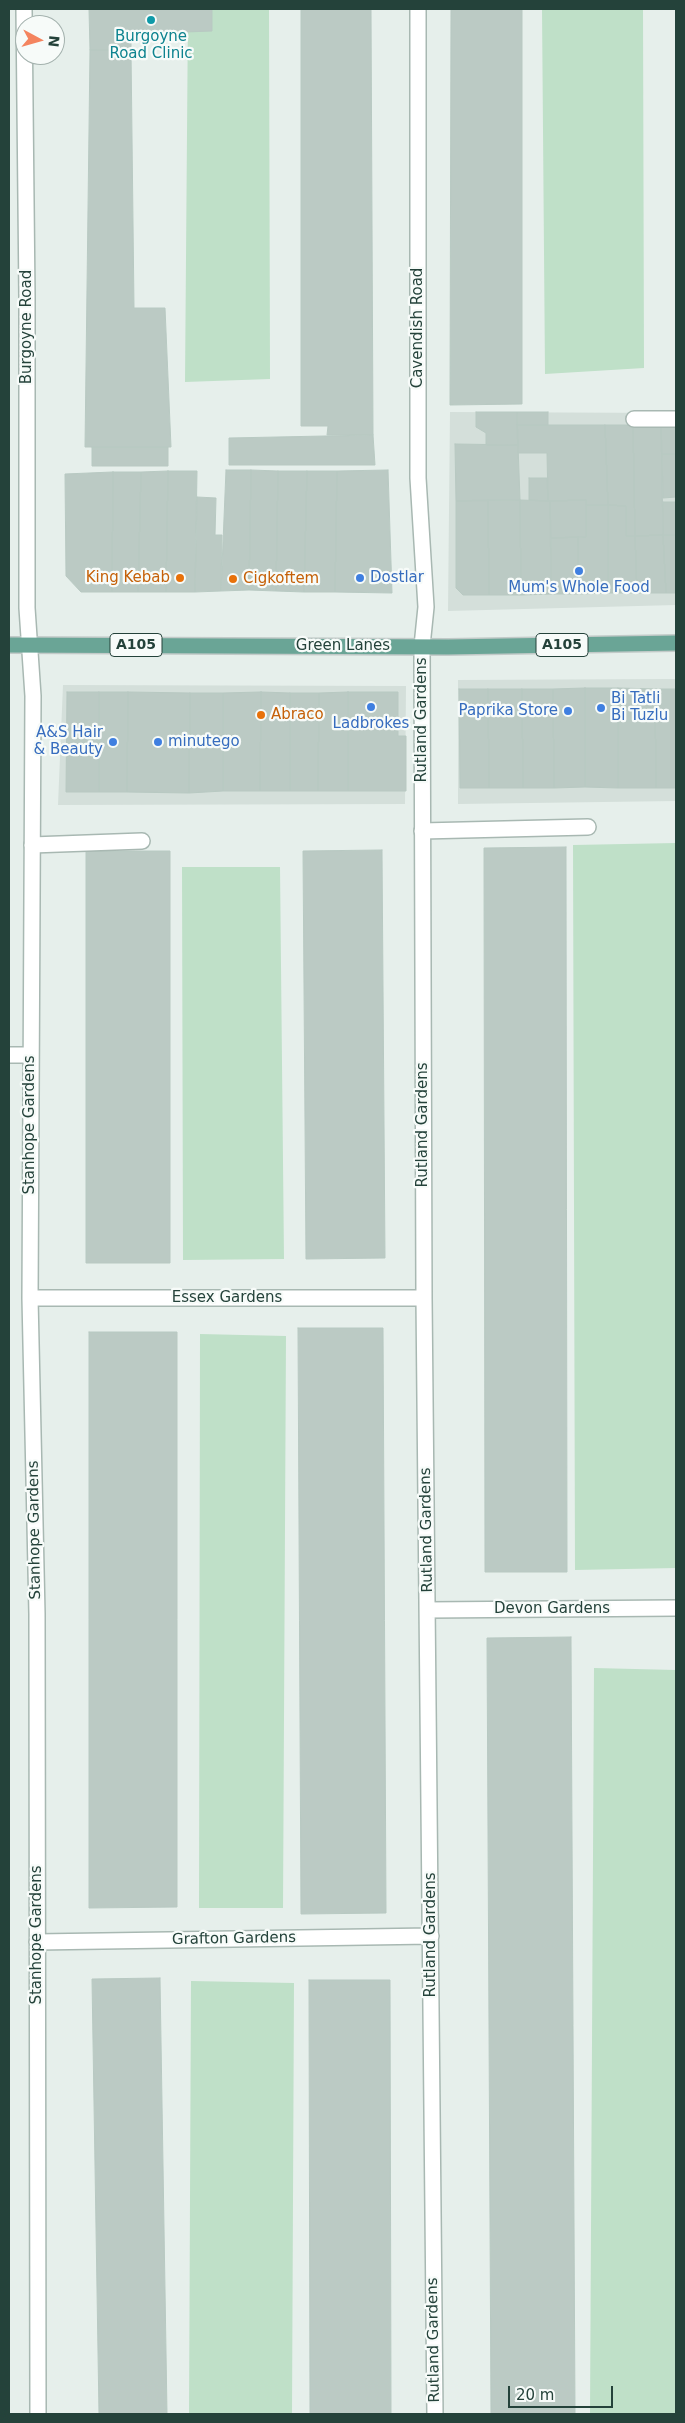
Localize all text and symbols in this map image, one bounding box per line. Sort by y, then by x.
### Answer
marker: Burgoyne Road Clinic [145,14,157,26]
north arrow [15,15,65,65]
place label: Burgoyne Road Clinic [109,28,193,63]
text: N [45,35,62,48]
street label: Cavendish Road [409,268,427,388]
street label: Burgoyne Road [18,270,36,384]
marker: Mum's Whole Food [573,565,585,577]
place label: King Kebab [86,569,170,587]
place label: Dostlar [370,569,424,587]
place label: Cigkoftem [243,570,319,588]
marker: King Kebab [174,572,186,584]
marker: Dostlar [354,572,366,584]
marker: Cigkoftem [227,573,239,585]
place label: Mum's Whole Food [508,579,650,597]
road number: A105 [110,634,162,656]
road number: A105 [536,634,588,656]
street label: Green Lanes [296,637,390,655]
street label: Rutland Gardens [413,657,431,783]
place label: Bi Tatli Bi Tuzlu [611,690,668,725]
marker: Ladbrokes [365,701,377,713]
place label: Paprika Store [459,702,558,720]
marker: Bi Tatli Bi Tuzlu [595,702,607,714]
marker: Paprika Store [562,705,574,717]
place label: Abraco [271,706,324,724]
marker: Abraco [255,709,267,721]
place label: Ladbrokes [333,715,409,733]
place label: A&S Hair & Beauty [34,724,103,759]
place label: minutego [168,733,240,751]
marker: A&S Hair & Beauty [107,736,119,748]
marker: minutego [152,736,164,748]
street label: Stanhope Gardens [21,1055,39,1195]
street label: Rutland Gardens [414,1062,432,1188]
street label: Essex Gardens [172,1289,282,1307]
street label: Stanhope Gardens [25,1460,45,1600]
street label: Rutland Gardens [417,1467,437,1593]
street label: Devon Gardens [494,1600,610,1618]
street label: Stanhope Gardens [28,1865,46,2005]
street label: Rutland Gardens [422,1872,440,1998]
street label: Grafton Gardens [172,1929,296,1949]
street label: Rutland Gardens [424,2277,444,2403]
scale bar [510,2376,615,2408]
text: 20 m [516,2386,554,2404]

